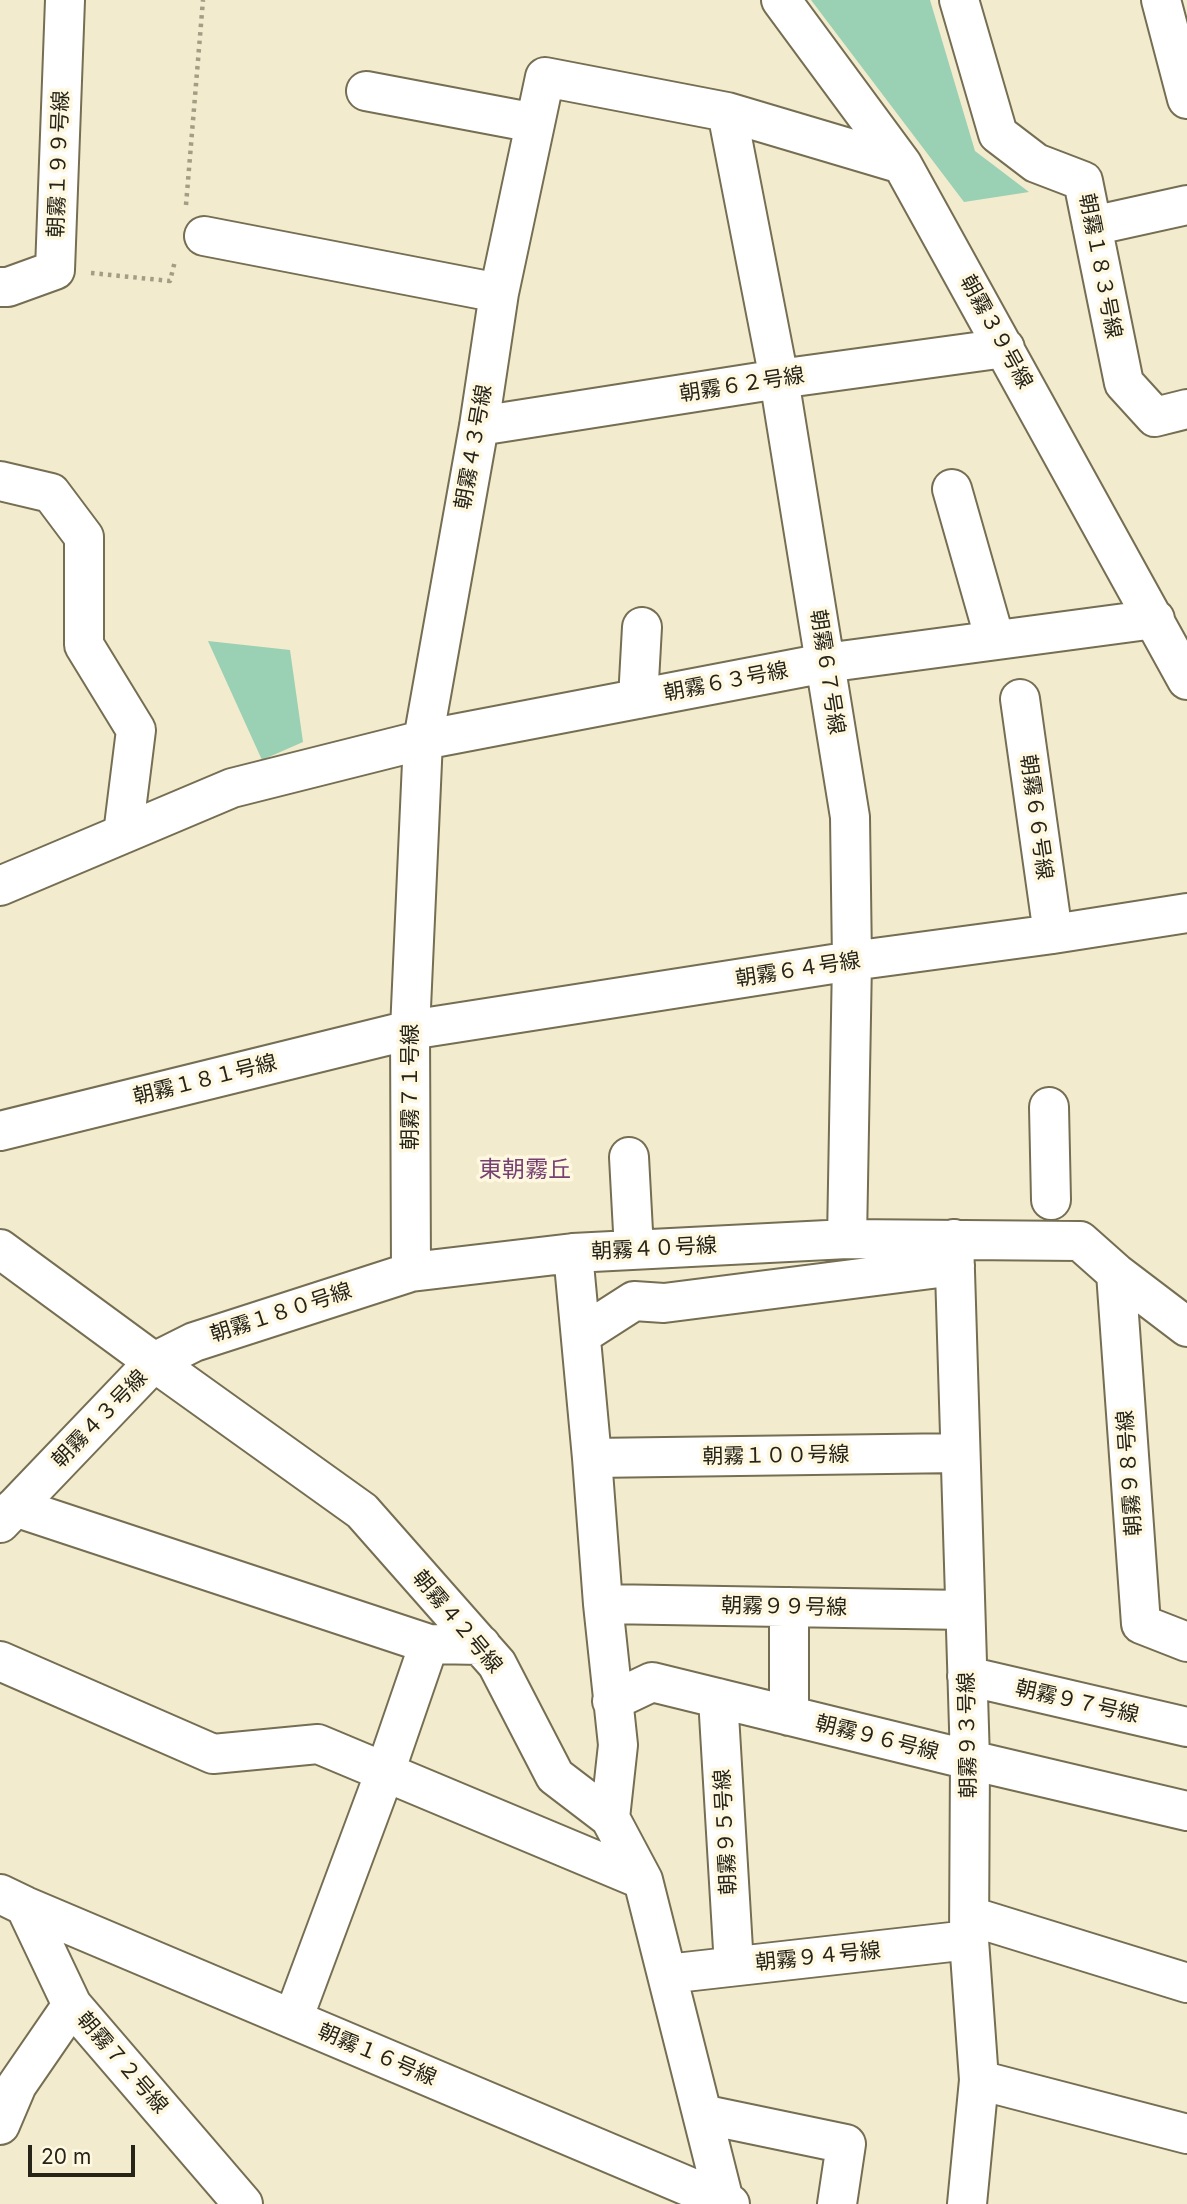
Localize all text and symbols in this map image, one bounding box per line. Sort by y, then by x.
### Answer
street label: 朝霧１９９号線 [44,90,74,238]
street label: 朝霧１８３号線 [1074,191,1126,341]
street label: 朝霧３９号線 [954,271,1038,393]
street label: 朝霧６２号線 [678,363,806,407]
street label: 朝霧４３号線 [451,383,497,511]
street label: 朝霧６７号線 [805,608,849,736]
street label: 朝霧６３号線 [662,658,790,706]
street label: 朝霧６６号線 [1015,753,1057,881]
street label: 朝霧６４号線 [734,948,862,992]
street label: 朝霧７１号線 [398,1024,424,1150]
street label: 朝霧１８１号線 [131,1050,279,1110]
district label: 東朝霧丘 [479,1156,571,1184]
street label: 朝霧４０号線 [590,1233,718,1265]
street label: 朝霧１８０号線 [207,1278,355,1348]
street label: 朝霧４３号線 [47,1365,153,1473]
street label: 朝霧９８号線 [1113,1409,1147,1537]
street label: 朝霧１００号線 [702,1442,850,1470]
street label: 朝霧４２号線 [407,1566,507,1678]
street label: 朝霧９９号線 [721,1593,847,1621]
street label: 朝霧９３号線 [954,1672,982,1798]
street label: 朝霧９７号線 [1013,1676,1141,1728]
street label: 朝霧９６号線 [813,1711,941,1765]
street label: 朝霧９５号線 [710,1768,742,1896]
street label: 朝霧９４号線 [754,1938,882,1976]
street label: 朝霧７２号線 [71,2007,173,2119]
street label: 朝霧１６号線 [314,2019,440,2091]
scale bar [32,2130,138,2174]
text: 20 m [41,2144,91,2169]

